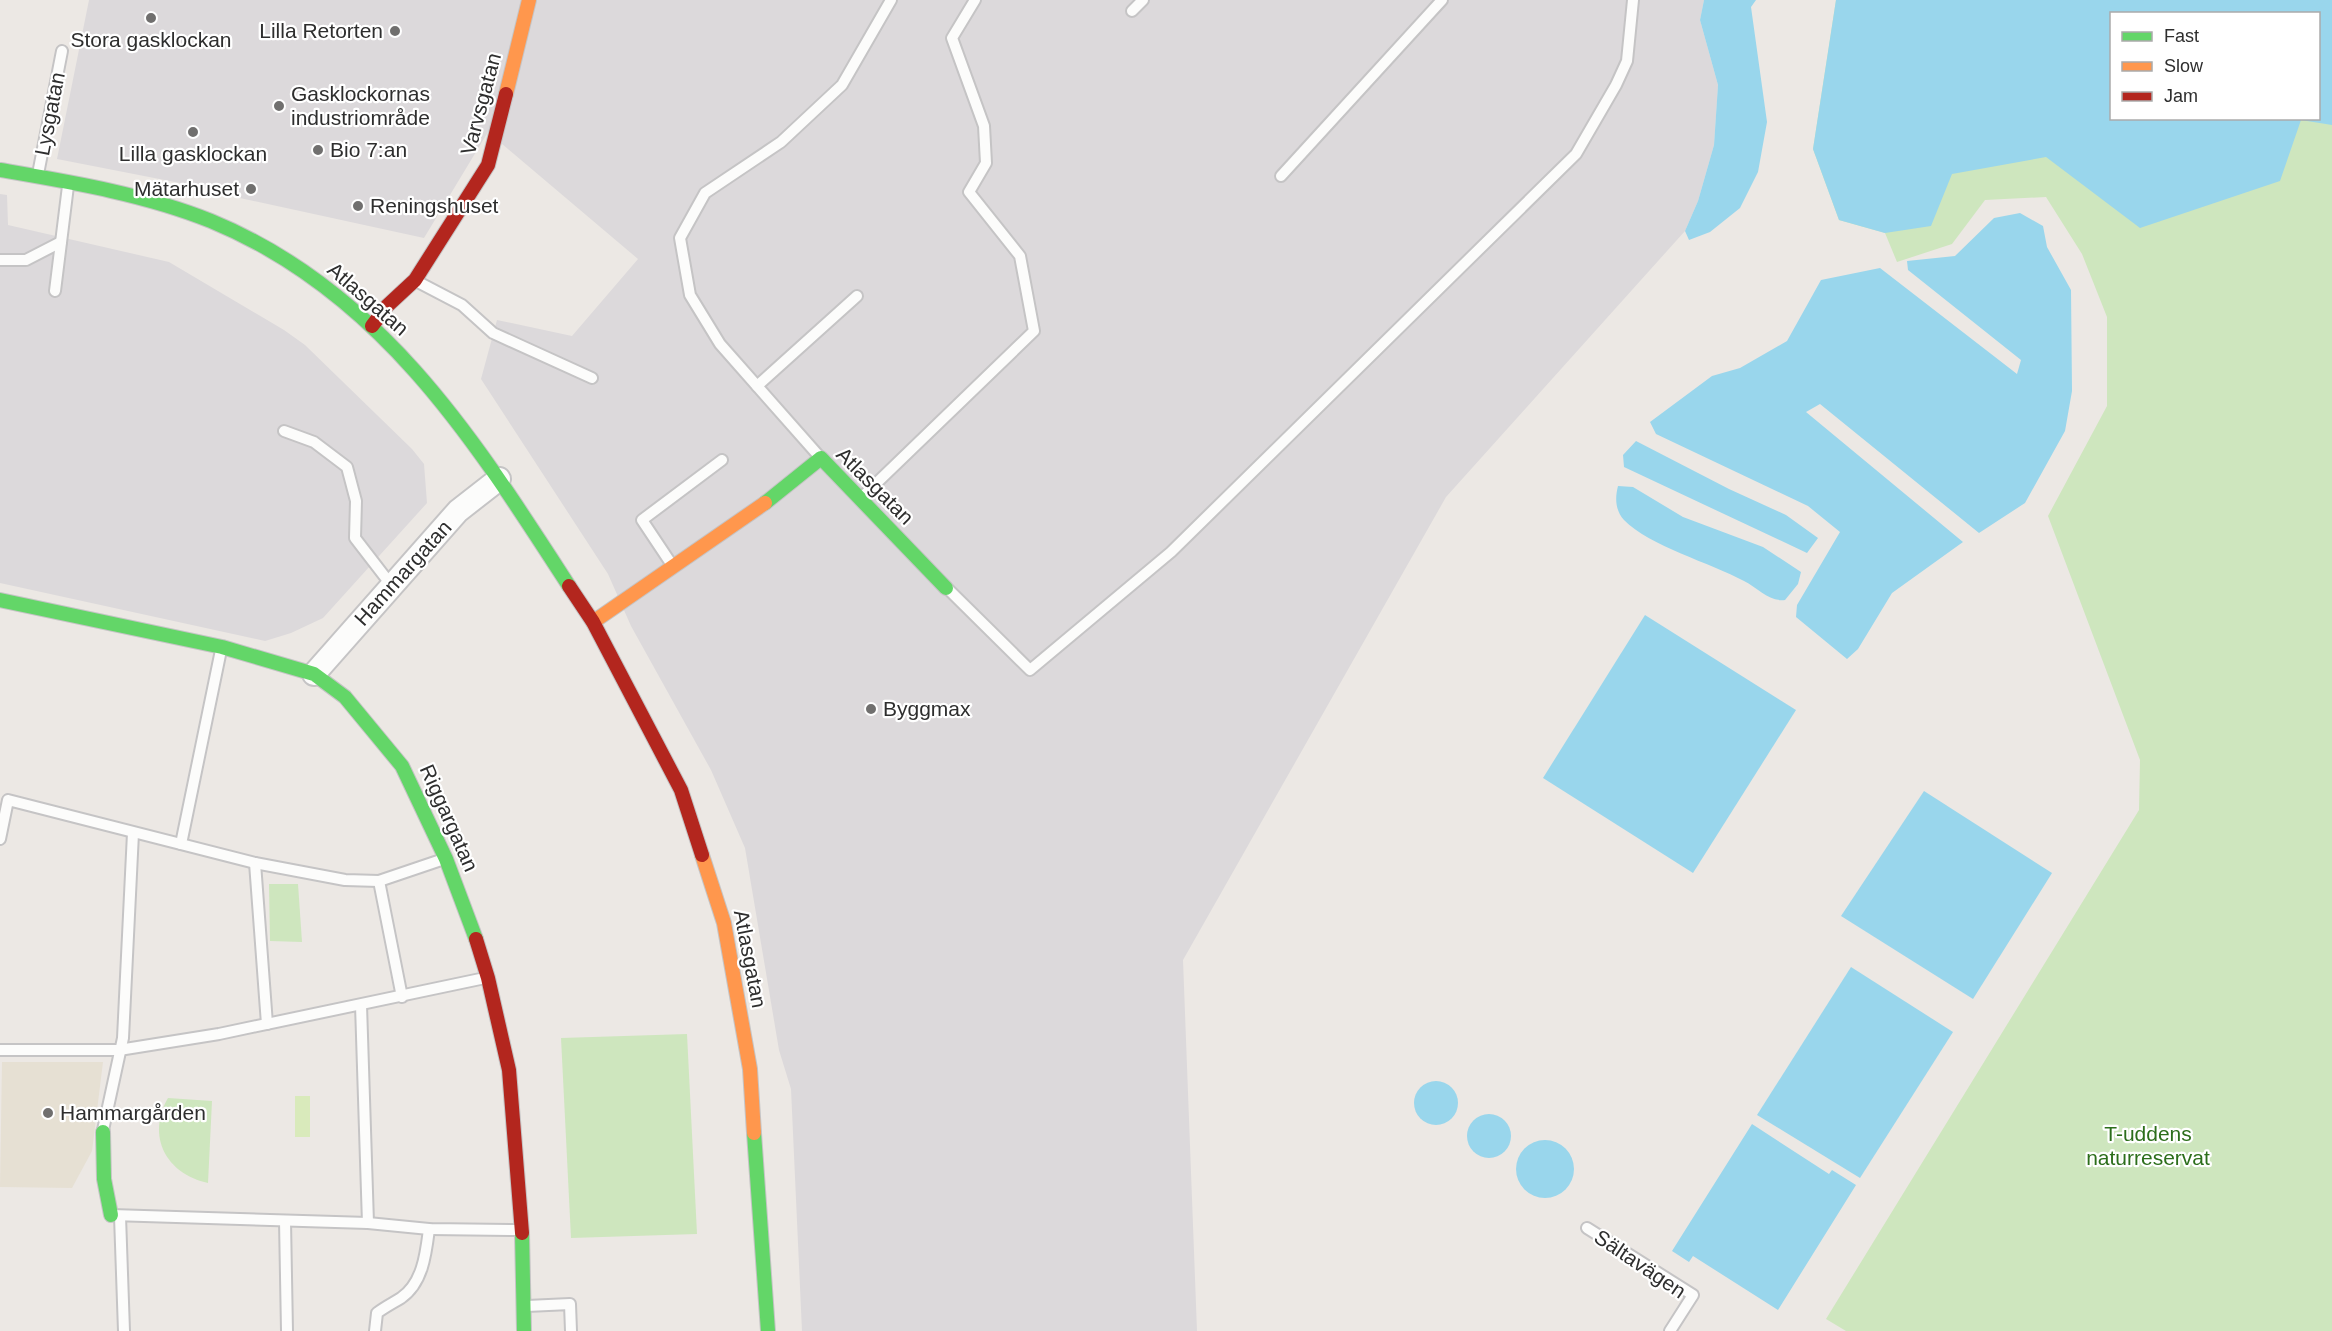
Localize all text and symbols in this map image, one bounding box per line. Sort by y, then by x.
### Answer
marker: Stora gasklockan [144,11,158,25]
legend [2110,12,2320,120]
place label: Lilla Retorten [259,19,383,42]
marker: Lilla Retorten [388,24,402,38]
text: Fast [2164,26,2199,46]
place label: Stora gasklockan [70,28,232,51]
street label: Varvsgatan [456,50,505,157]
text: Slow [2164,56,2204,76]
street label: Lysgatan [30,70,69,158]
place label: Gasklockornas industriområde [291,82,430,129]
text: Jam [2164,86,2198,106]
marker: Gasklockornas industriområde [272,99,286,113]
marker: Lilla gasklockan [186,125,200,139]
place label: Bio 7:an [330,138,407,161]
place label: Lilla gasklockan [119,142,267,165]
marker: Bio 7:an [311,143,325,157]
place label: Mätarhuset [134,177,239,200]
marker: Mätarhuset [244,182,258,196]
place label: Reningshuset [370,194,499,217]
marker: Reningshuset [351,199,365,213]
street label: Atlasgatan [323,257,413,340]
street label: Atlasgatan [832,442,919,529]
street label: Hammargatan [350,516,456,630]
place label: Byggmax [883,697,971,720]
marker: Byggmax [864,702,878,716]
street label: Riggargatan [416,761,483,875]
street label: Atlasgatan [730,908,771,1010]
place label: Hammargården [60,1101,206,1124]
marker: Hammargården [41,1106,55,1120]
park label: T-uddens naturreservat [2086,1122,2210,1169]
street label: Sältavägen [1590,1225,1690,1303]

